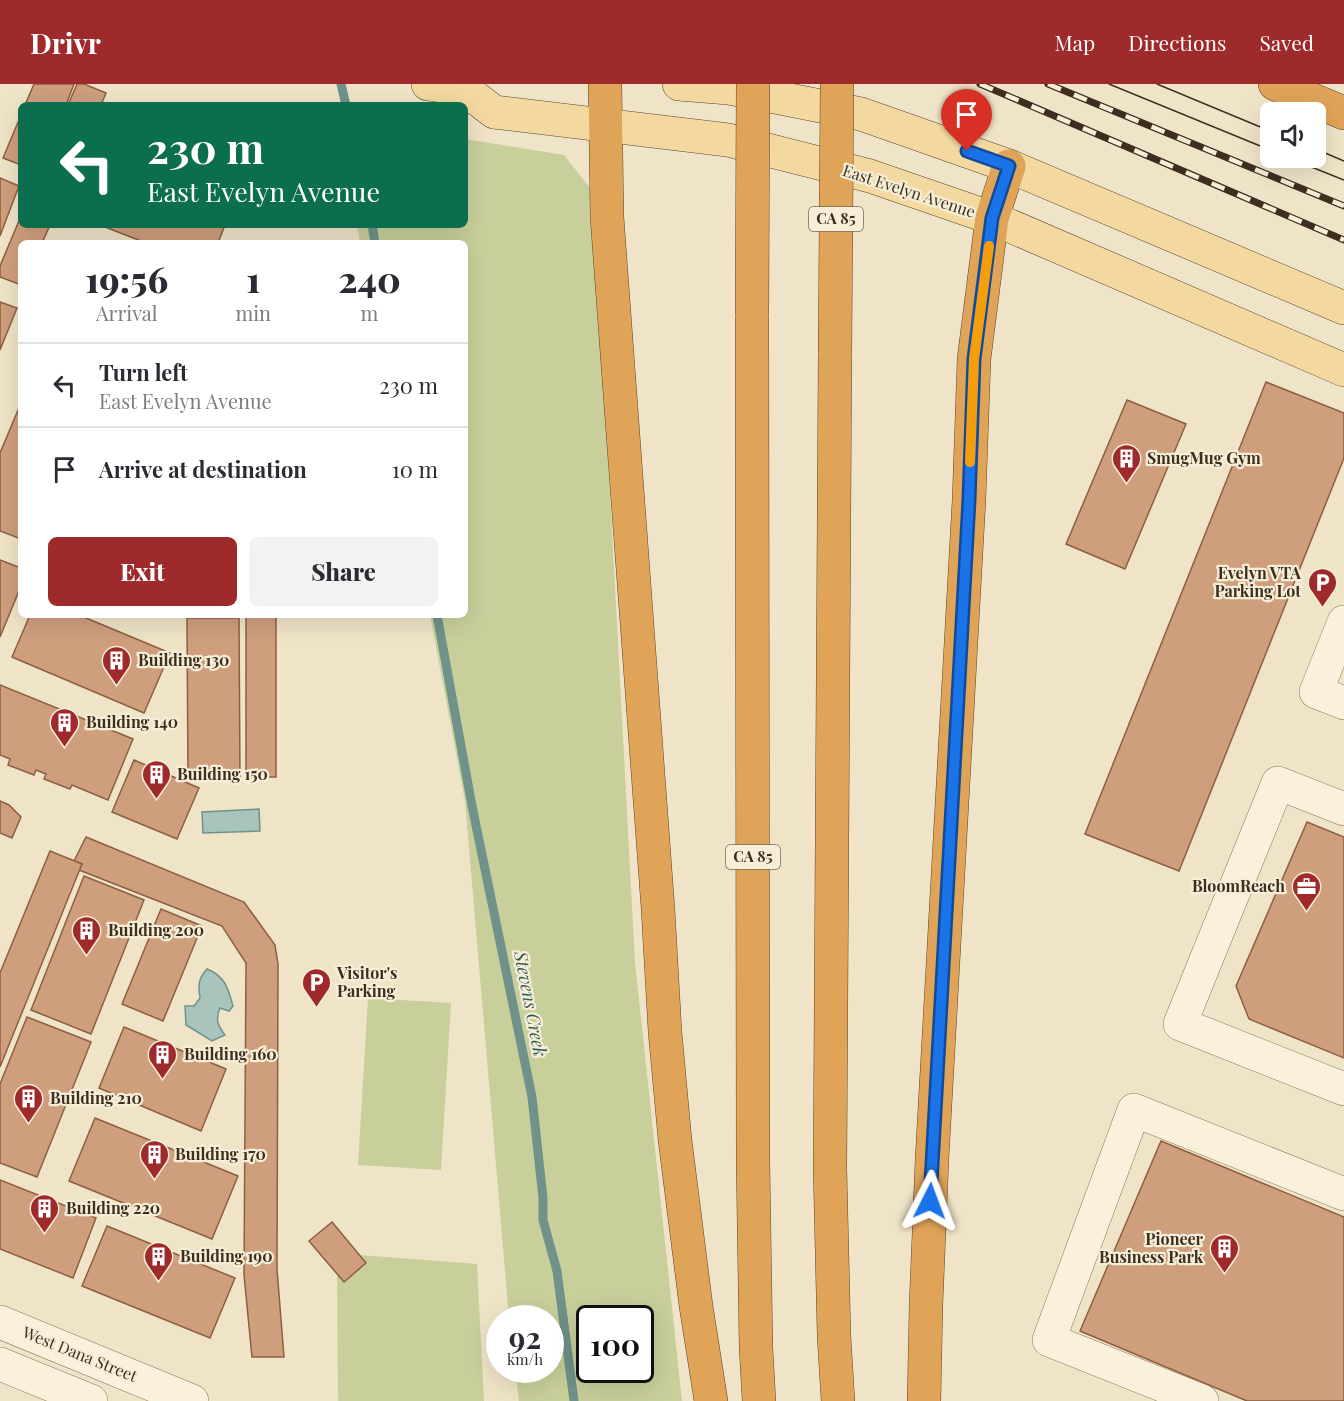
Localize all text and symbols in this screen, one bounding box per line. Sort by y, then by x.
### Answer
text: Drivr [30,24,101,61]
text: Map [1054,28,1095,56]
text: Directions [1128,28,1226,56]
text: Saved [1259,28,1314,56]
pin [941,89,992,151]
icon: arrive [950,98,983,131]
map controls [1260,102,1326,168]
button: sound [1260,102,1326,168]
text: 230 m [147,119,264,175]
icon: left [48,126,126,204]
street label: East Evelyn Avenue [840,159,978,222]
text: East Evelyn Avenue [147,173,380,209]
road number: CA 85 [809,207,863,231]
text: 19:56 [85,254,168,302]
text: 1 [246,254,260,302]
text: 240 [338,254,401,302]
text: Arrival [96,299,158,326]
text: min [235,299,271,326]
text: m [361,299,378,326]
text: Turn left [99,357,188,387]
icon: left [48,369,81,402]
text: 230 m [379,370,438,400]
text: East Evelyn Avenue [99,387,272,414]
building icon: SmugMug Gym [1110,442,1142,484]
place label: SmugMug Gym [1147,447,1261,468]
icon: arrive [48,453,81,486]
text: Arrive at destination [99,454,307,484]
text: 10 m [392,454,438,484]
button: Exit [48,537,237,606]
button: Share [249,537,438,606]
place label: Evelyn VTA Parking Lot [1214,562,1301,601]
parking icon: Evelyn VTA Parking Lot [1306,566,1338,608]
building icon: Building 130 [101,644,133,686]
place label: Building 130 [138,649,229,670]
building icon: Building 140 [49,706,81,748]
place label: Building 140 [86,711,178,732]
building icon: Building 150 [140,758,172,800]
place label: Building 150 [177,763,268,784]
road number: CA 85 [726,845,780,869]
office icon: BloomReach [1290,870,1322,912]
place label: BloomReach [1192,875,1285,896]
building icon: Building 200 [71,914,103,956]
place label: Building 200 [108,919,204,940]
water label: Stevens Creek [509,948,553,1059]
place label: Visitor's Parking [336,962,397,1001]
parking icon: Visitor's Parking [300,966,332,1008]
building icon: Building 160 [147,1038,179,1080]
place label: Building 160 [184,1043,277,1064]
building icon: Building 210 [13,1082,45,1124]
place label: Building 210 [50,1087,142,1108]
building icon: Building 170 [138,1138,170,1180]
place label: Building 170 [175,1143,266,1164]
position arrow [898,1169,962,1233]
building icon: Building 220 [29,1192,61,1234]
place label: Building 220 [66,1197,160,1218]
place label: Pioneer Business Park [1099,1228,1204,1267]
building icon: Pioneer Business Park [1208,1232,1240,1274]
building icon: Building 190 [143,1240,175,1282]
place label: Building 190 [180,1245,273,1266]
speed limit sign: 100 [576,1305,654,1383]
text: 92 [509,1317,541,1357]
street label: West Dana Street [19,1321,141,1386]
text: km/h [507,1349,543,1369]

